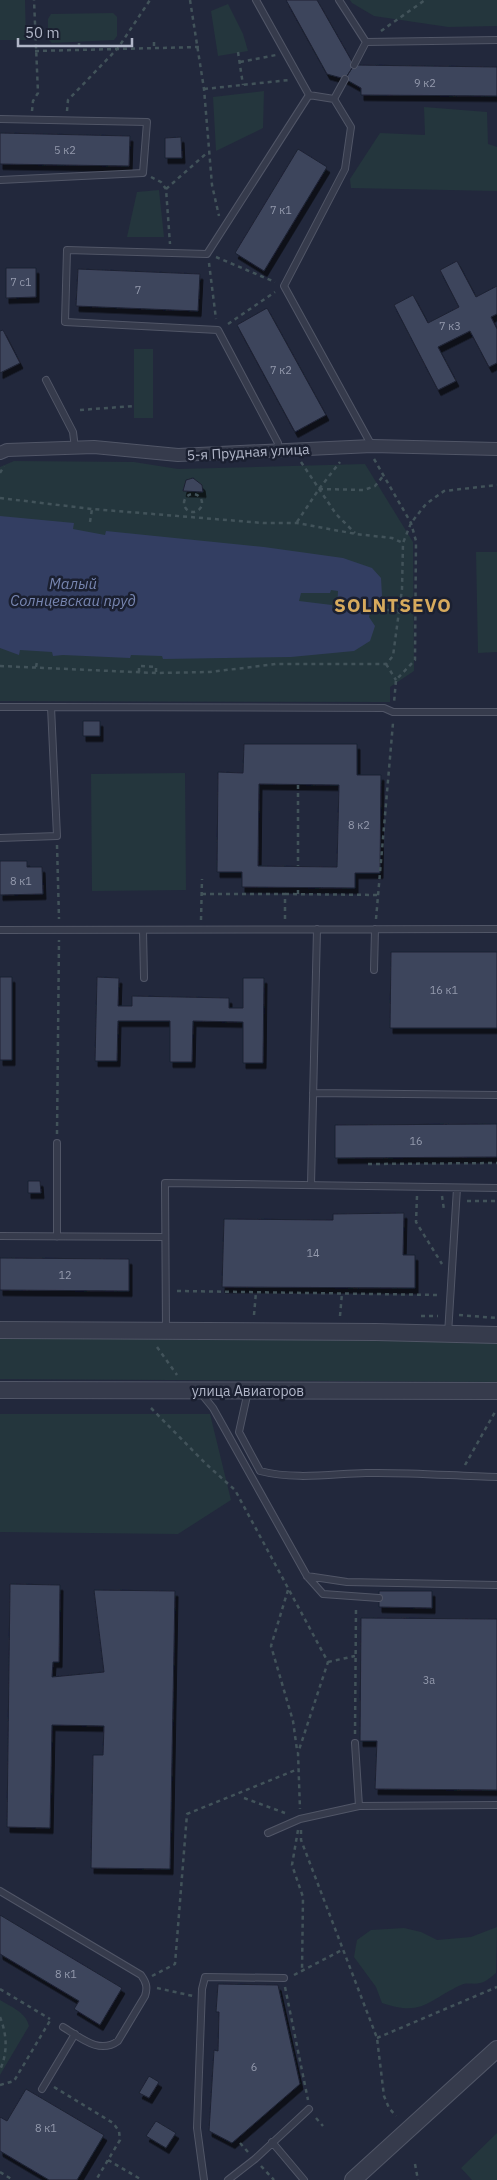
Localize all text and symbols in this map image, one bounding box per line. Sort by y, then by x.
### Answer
scale bar [18,15,131,47]
text: 50 m [25,23,60,42]
house number: 9 к2 [414,76,436,90]
house number: 5 к2 [54,143,76,157]
house number: 7 к1 [270,203,292,217]
house number: 7 с1 [10,275,32,289]
house number: 7 [135,283,141,297]
house number: 7 к3 [439,319,461,333]
house number: 7 к2 [270,363,292,377]
street label: 5-я Прудная улица [186,440,310,464]
water label: Малый Солнцевскаи пруд [10,574,136,610]
district label: SOLNTSEVO [334,593,452,617]
house number: 8 к2 [348,818,370,832]
house number: 8 к1 [10,874,32,888]
house number: 16 к1 [430,983,459,997]
house number: 16 [409,1134,423,1148]
house number: 14 [306,1246,320,1260]
house number: 12 [58,1268,72,1282]
street label: улица Авиаторов [192,1382,304,1400]
house number: 3а [423,1673,435,1687]
house number: 8 к1 [55,1967,77,1981]
house number: 6 [251,2060,257,2074]
house number: 8 к1 [35,2121,57,2135]

